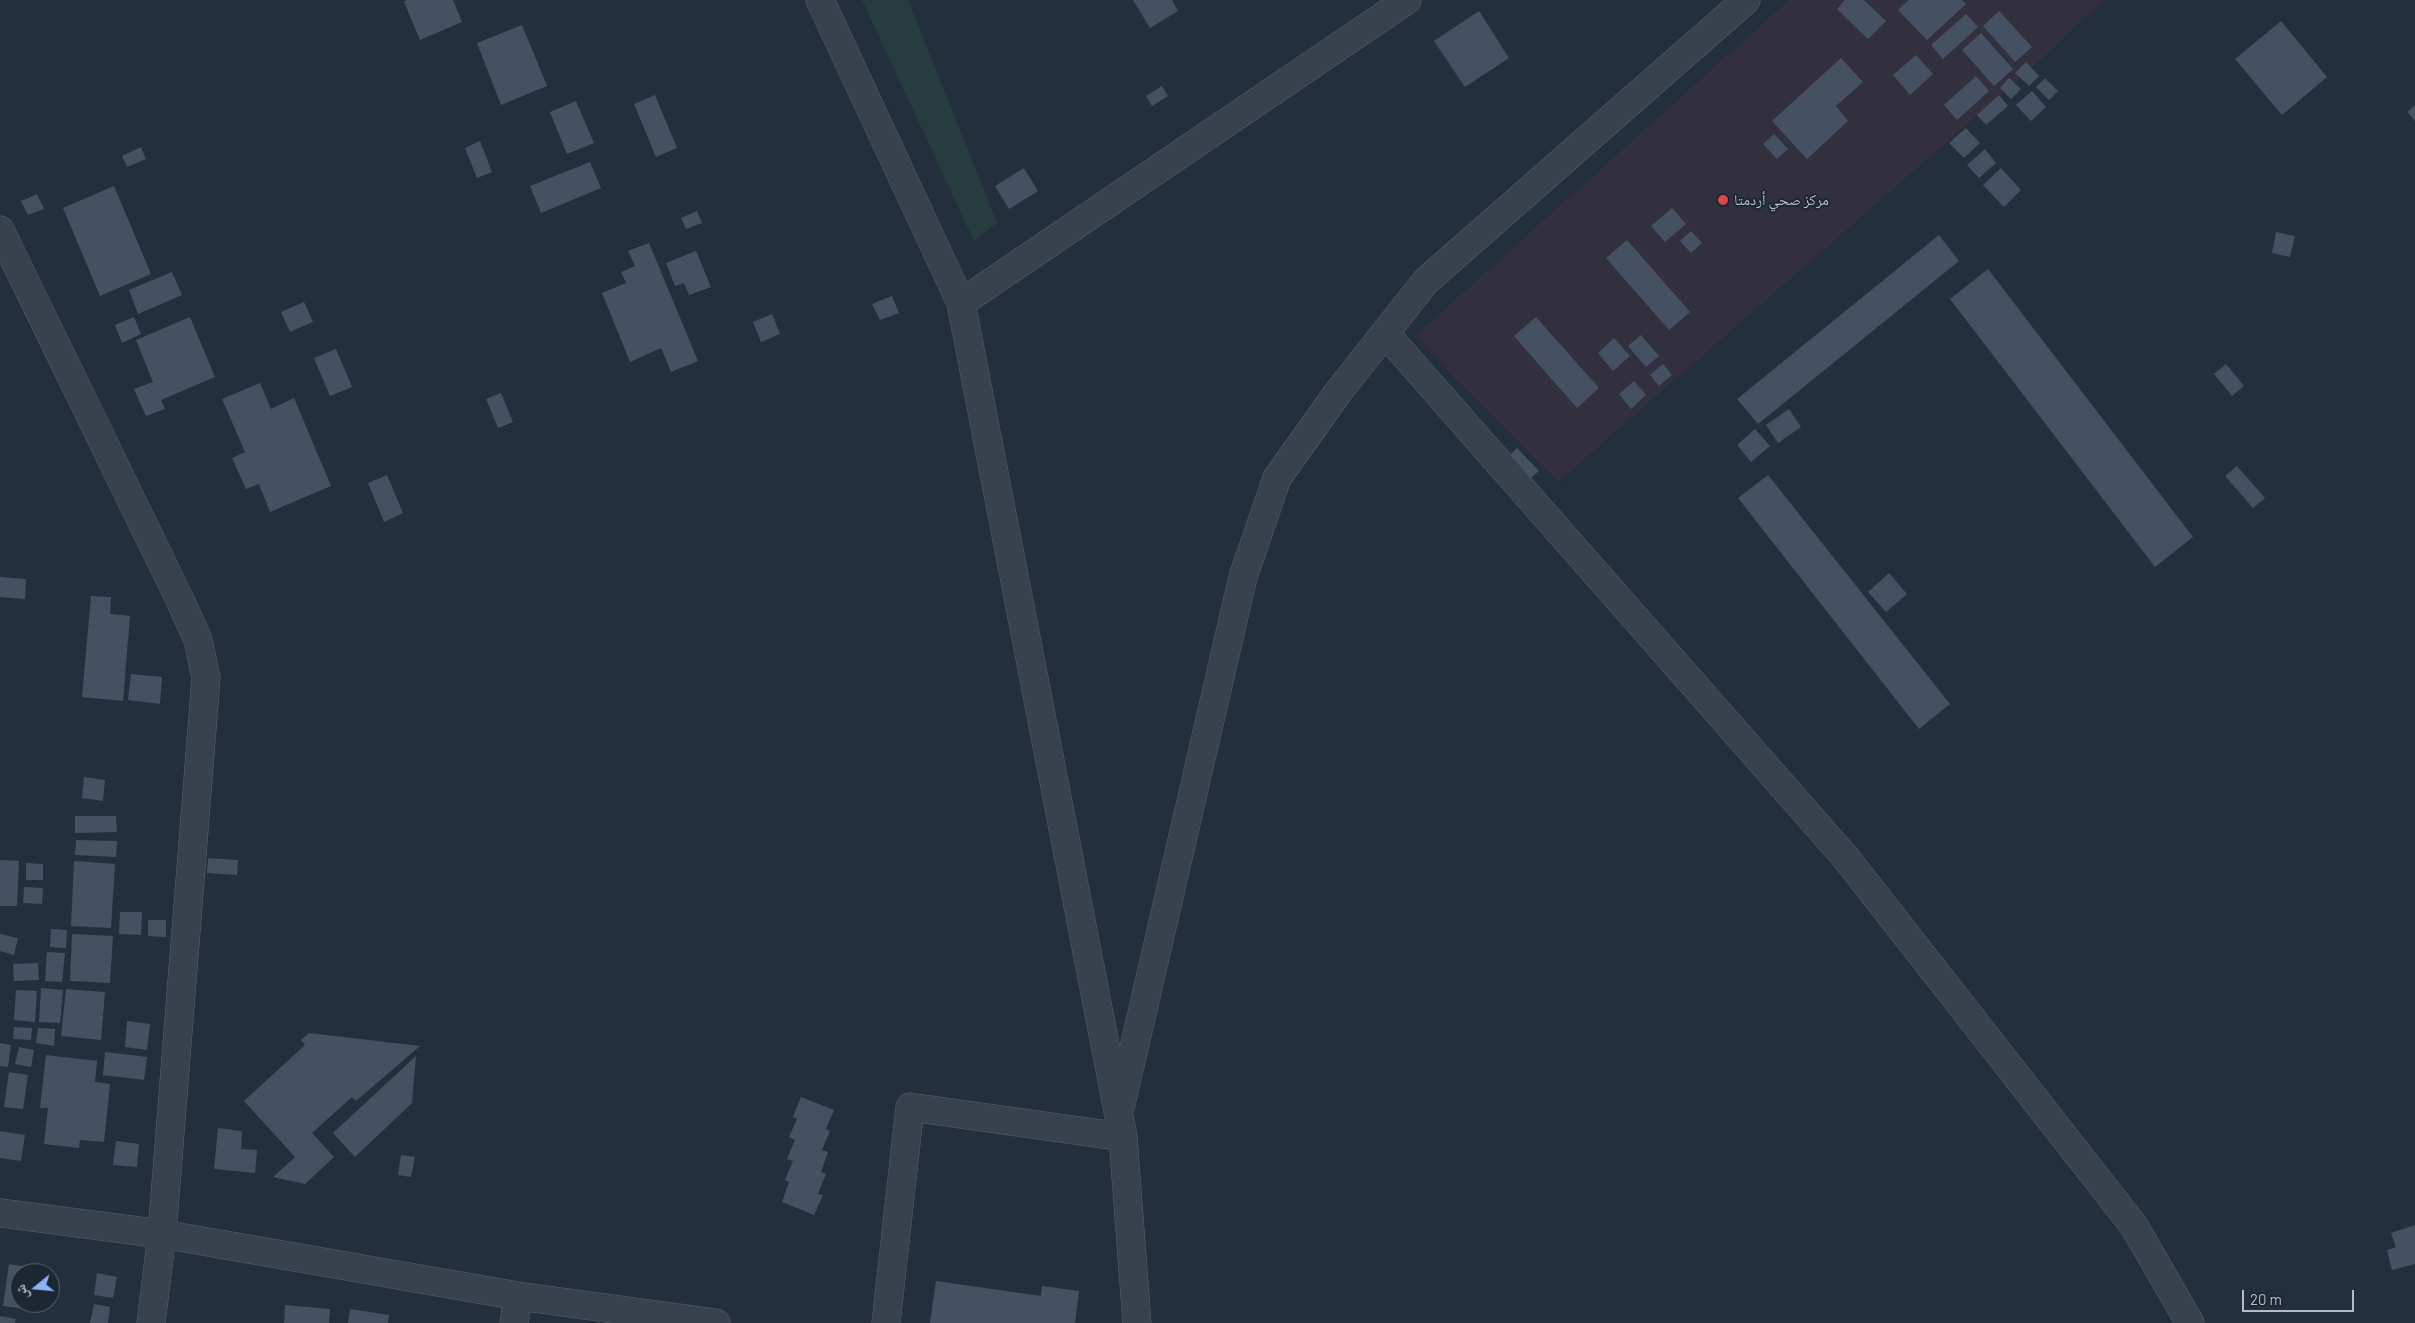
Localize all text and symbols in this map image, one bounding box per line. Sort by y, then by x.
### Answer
place label: مركز صحي أردمتا [1734,191,1829,209]
marker: مركز صحي أردمتا [1716,193,1730,207]
north arrow [10,1263,60,1313]
scale bar [2245,1280,2358,1312]
text: ش [11,1283,31,1302]
text: 20 m [2250,1290,2282,1308]

